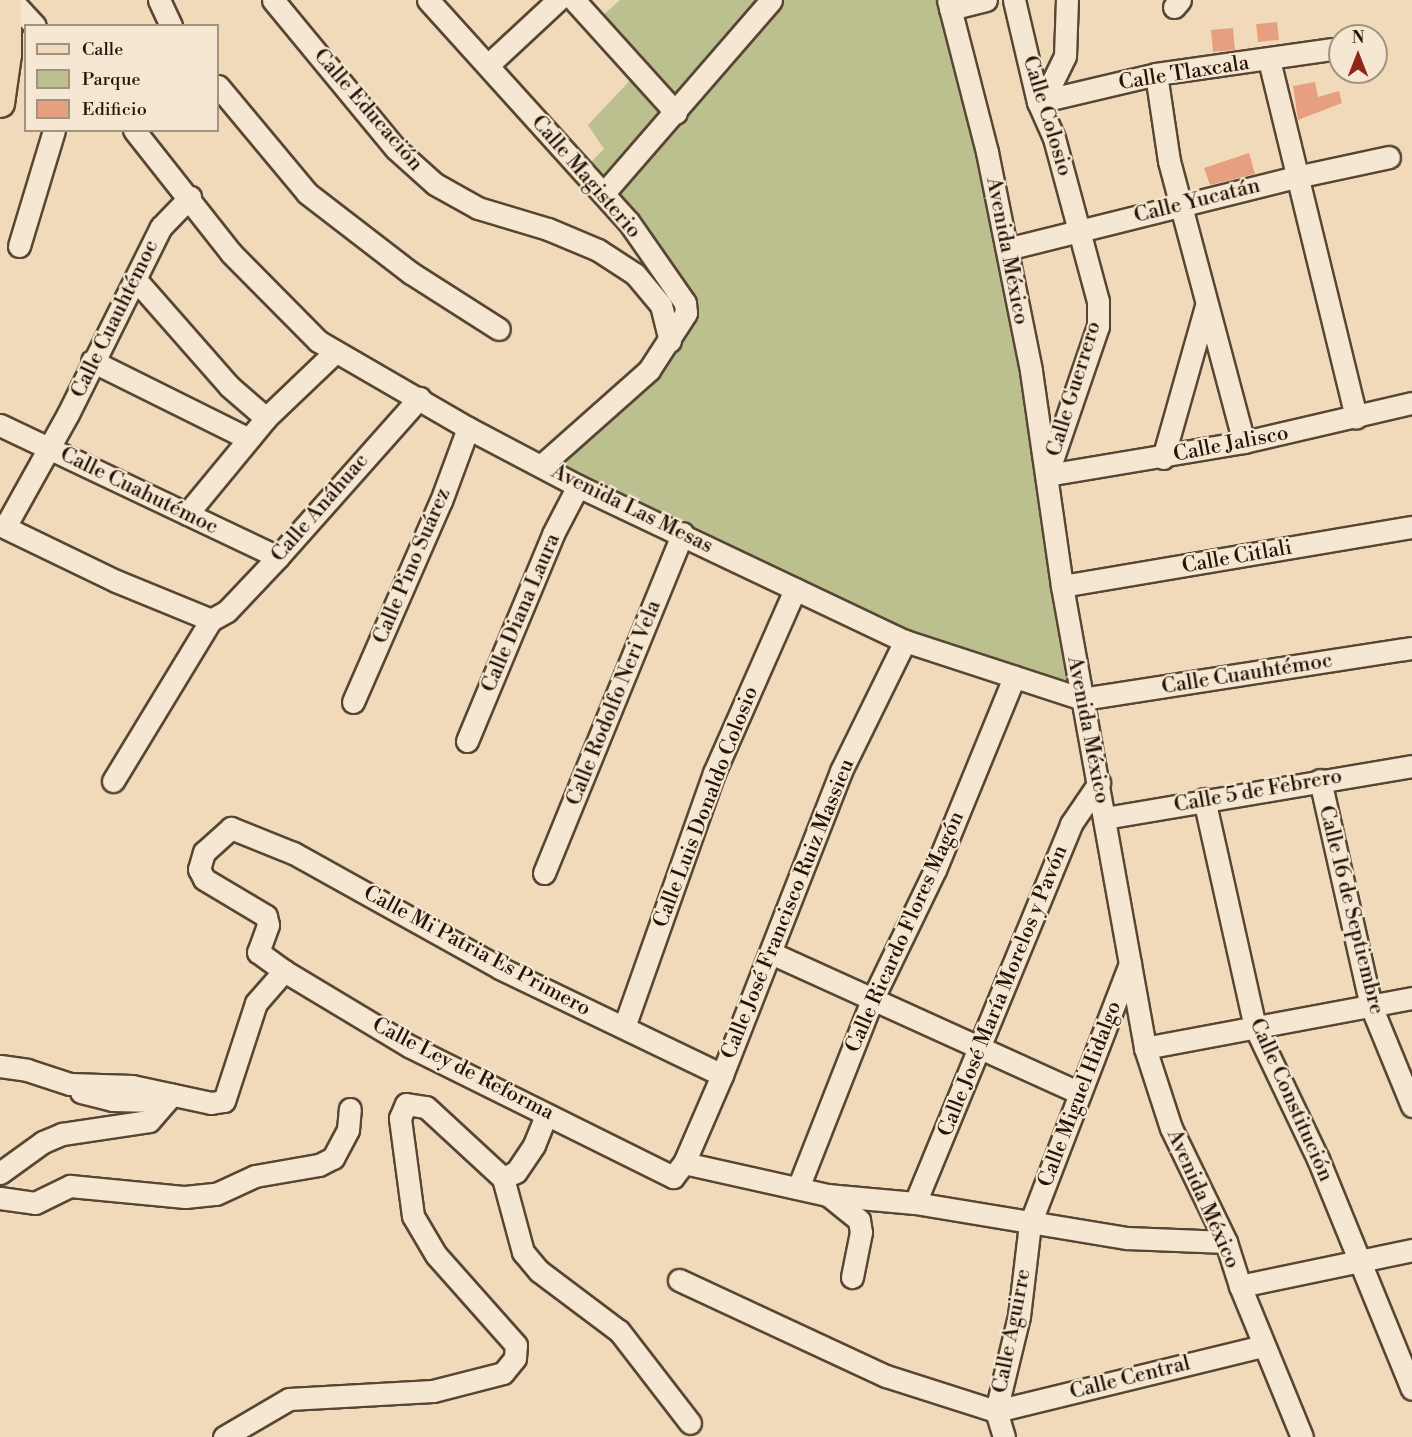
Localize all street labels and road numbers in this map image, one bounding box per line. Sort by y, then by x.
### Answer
street label: Calle Educación [308,44,428,176]
street label: Calle Tlaxcala [1117,50,1251,96]
street label: Calle Colosio [1017,53,1077,179]
street label: Calle Magisterio [526,110,646,244]
street label: Calle Yucatán [1131,173,1263,229]
street label: Avenida México [980,175,1034,327]
street label: Calle Cuauhtémoc [66,236,164,402]
street label: Calle Guerrero [1041,318,1107,460]
street label: Calle Jalisco [1171,420,1291,468]
street label: Calle Cuahutémoc [56,442,222,540]
street label: Calle Anáhuac [266,449,374,567]
street label: Avenida Las Mesas [547,459,717,559]
street label: Calle Pino Suárez [368,484,456,648]
street label: Calle Diana Laura [476,530,566,696]
street label: Calle Citlali [1180,535,1294,579]
street label: Calle Rodolfo Neri Vela [561,597,667,809]
street label: Calle Cuauhtémoc [1160,648,1334,700]
street label: Avenida México [1061,654,1115,806]
street label: Calle Luis Donaldo Colosio [648,683,764,931]
street label: Calle José Francisco Ruiz Massieu [716,755,860,1063]
street label: Calle 5 de Febrero [1172,764,1344,818]
street label: Calle 16 de Septiembre [1313,803,1389,1017]
street label: Calle Ricardo Flores Magón [840,808,970,1056]
street label: Calle José María Morelos y Pavón [933,842,1073,1140]
street label: Calle Mi Patria Es Primero [359,880,595,1022]
street label: Calle Miguel Hidalgo [1033,997,1127,1191]
street label: Calle Ley de Reforma [368,1012,558,1126]
street label: Calle Constitución [1244,1015,1338,1185]
street label: Avenida México [1161,1126,1245,1272]
street label: Calle Aguirre [988,1267,1036,1395]
street label: Calle Central [1067,1351,1193,1405]

